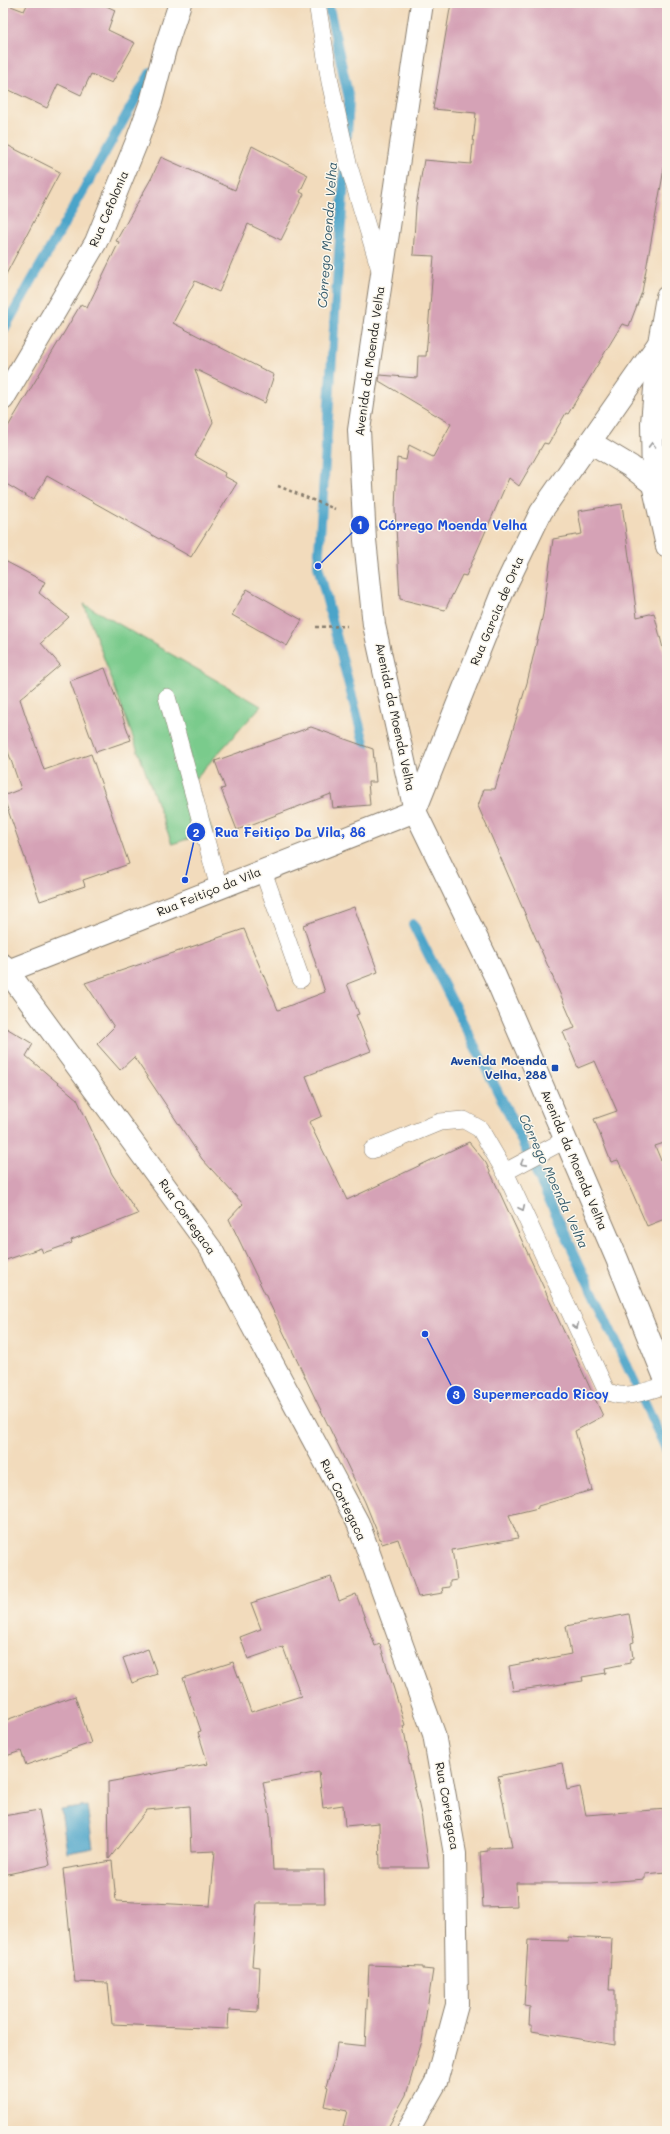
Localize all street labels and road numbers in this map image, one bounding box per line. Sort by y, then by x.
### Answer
street label: Rua Cefolonia [85,168,131,249]
street label: Avenida da Moenda Velha [351,285,387,437]
street label: Rua Garcia de Orta [466,554,526,668]
street label: Avenida da Moenda Velha [372,641,420,792]
street label: Rua Feitiço da Vila [154,863,263,919]
street label: Avenida da Moenda Velha [538,1087,612,1232]
street label: Rua Cortegaca [156,1175,220,1257]
street label: Rua Cortegaca [317,1456,371,1543]
street label: Rua Cortegaca [432,1761,464,1851]

